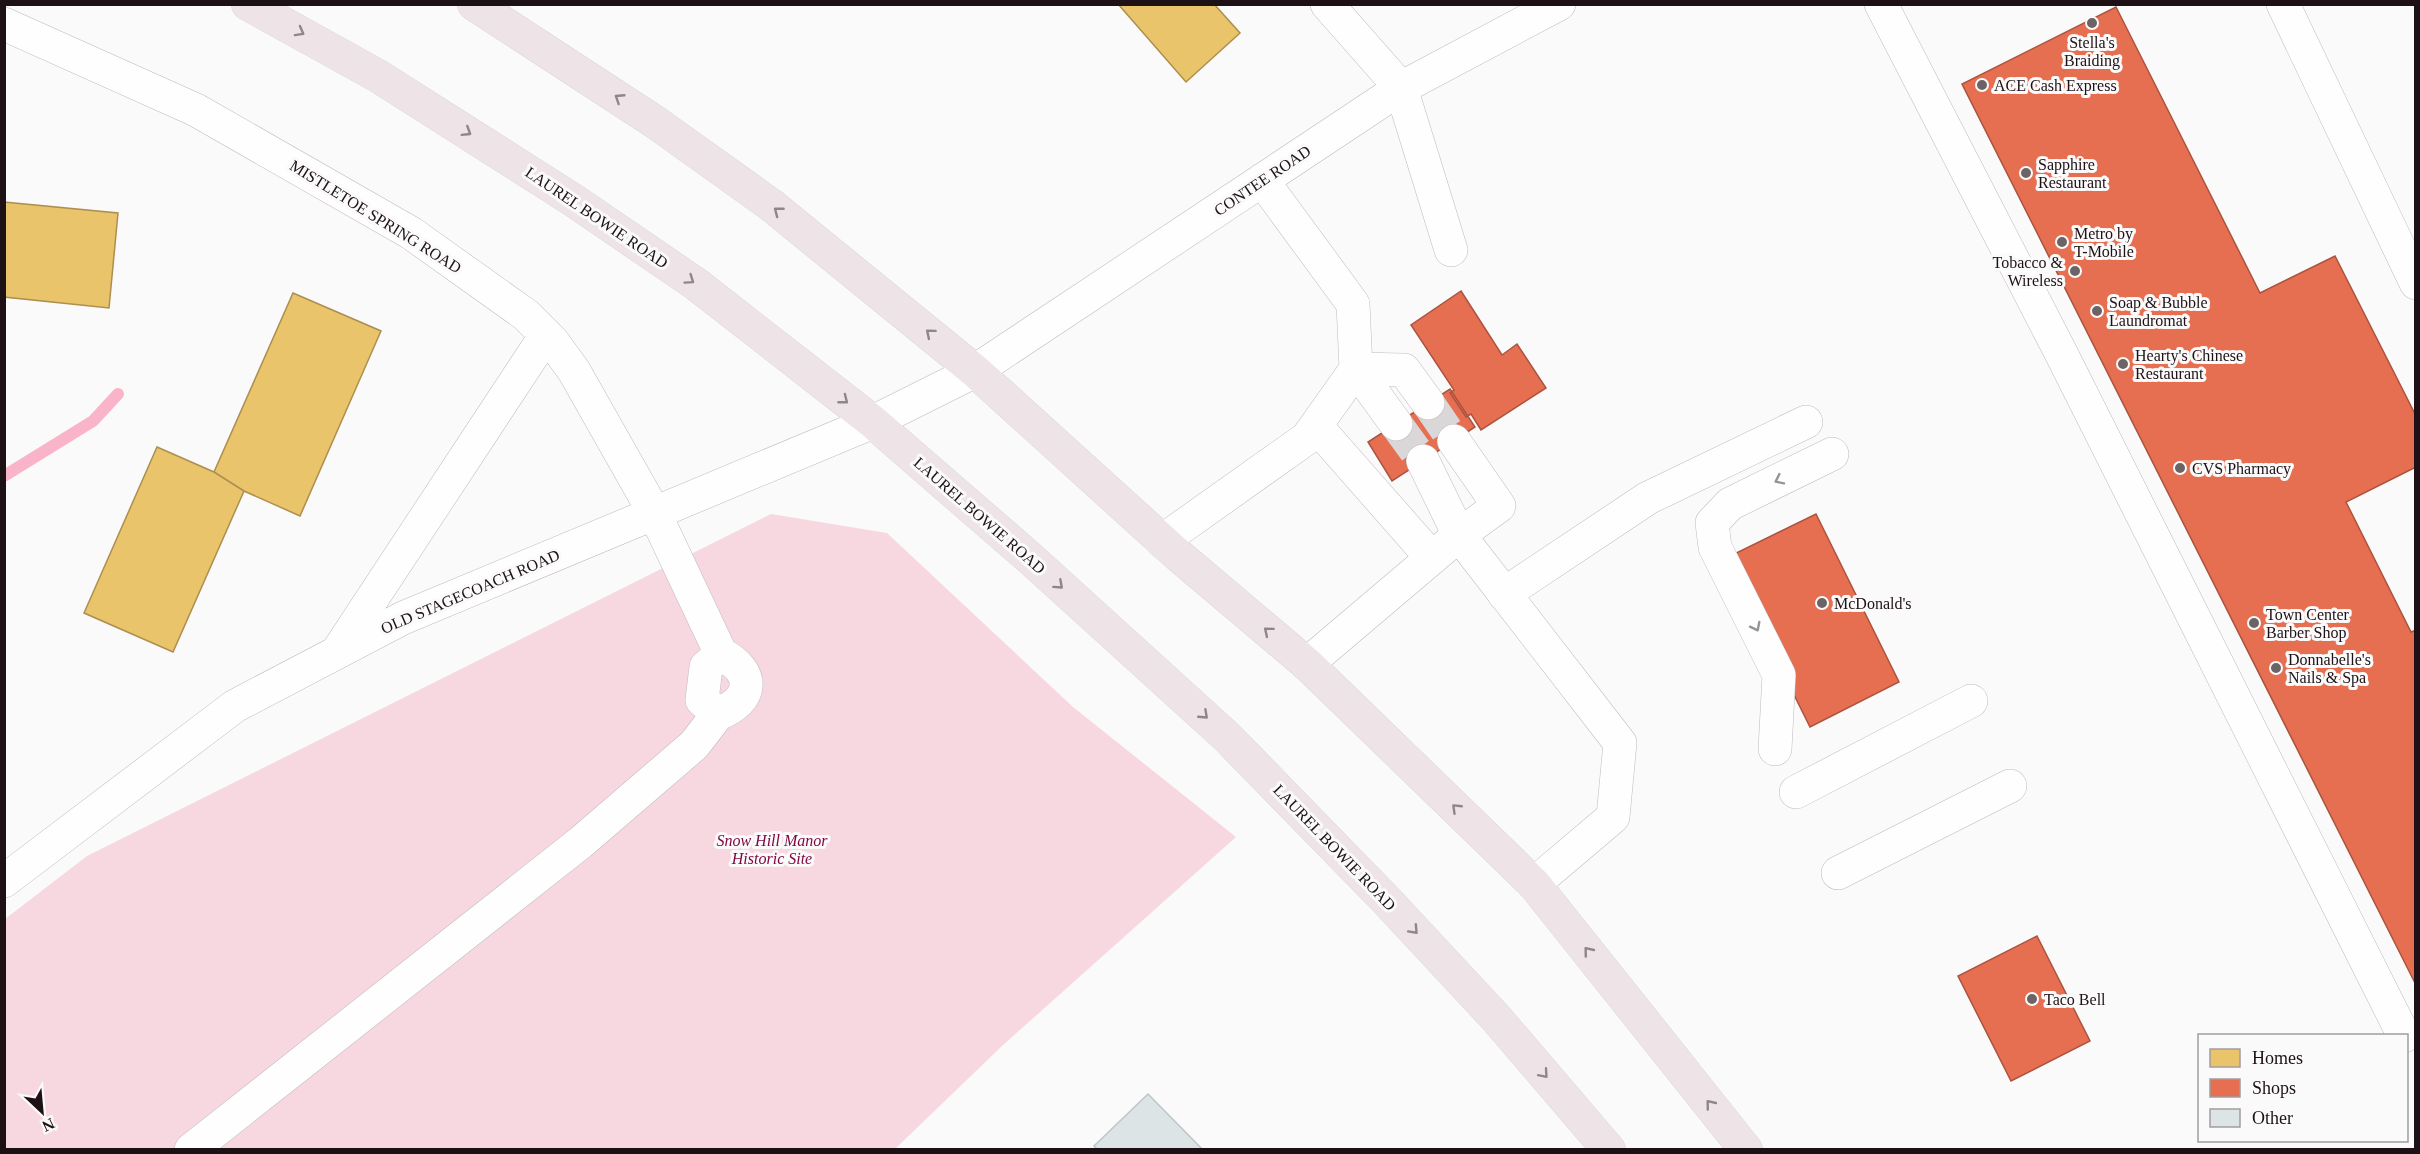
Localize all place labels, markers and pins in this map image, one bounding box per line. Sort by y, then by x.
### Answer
marker: Stella's Braiding [2085,16,2099,30]
place label: Stella's Braiding [2064,34,2120,70]
place label: ACE Cash Express [1994,77,2117,95]
marker: ACE Cash Express [1975,78,1989,92]
place label: Sapphire Restaurant [2038,156,2107,191]
marker: Sapphire Restaurant [2019,166,2033,180]
place label: Metro by T-Mobile [2074,225,2134,260]
marker: Metro by T-Mobile [2055,235,2069,249]
place label: Tobacco & Wireless [1993,254,2064,289]
marker: Tobacco & Wireless [2068,264,2082,278]
place label: Soap & Bubble Laundromat [2109,294,2208,329]
marker: Soap & Bubble Laundromat [2090,304,2104,318]
place label: Hearty's Chinese Restaurant [2135,347,2243,382]
marker: Hearty's Chinese Restaurant [2116,357,2130,371]
place label: CVS Pharmacy [2192,460,2291,478]
marker: CVS Pharmacy [2173,461,2187,475]
place label: McDonald's [1834,595,1912,612]
marker: McDonald's [1815,596,1829,610]
place label: Town Center Barber Shop [2266,606,2350,642]
marker: Town Center Barber Shop [2247,616,2261,630]
place label: Donnabelle's Nails & Spa [2288,651,2371,687]
marker: Donnabelle's Nails & Spa [2269,661,2283,675]
place label: Taco Bell [2044,991,2106,1008]
marker: Taco Bell [2025,992,2039,1006]

